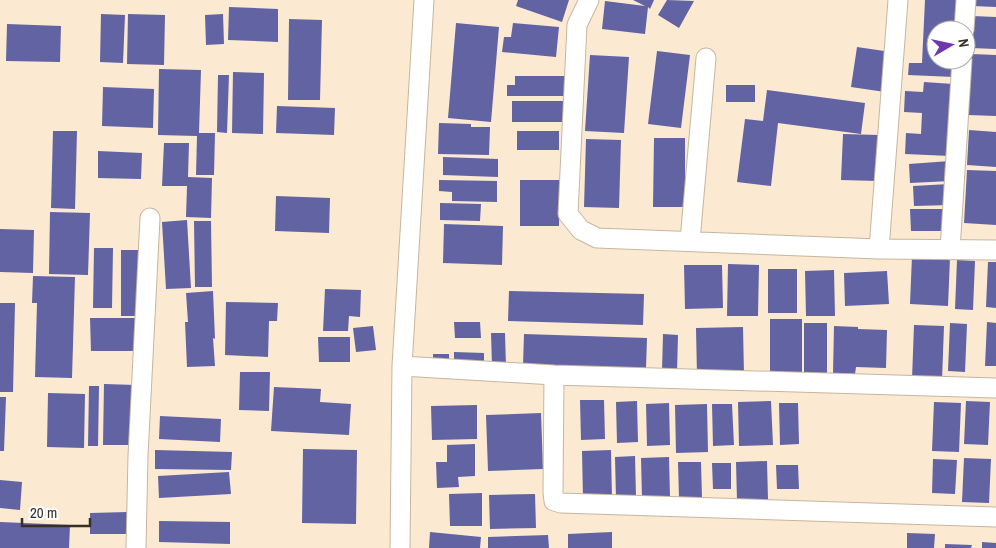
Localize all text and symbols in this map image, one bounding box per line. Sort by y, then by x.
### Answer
north arrow [926,20,976,70]
text: N [954,37,973,48]
scale bar [22,496,90,528]
text: 20 m [30,502,57,523]

